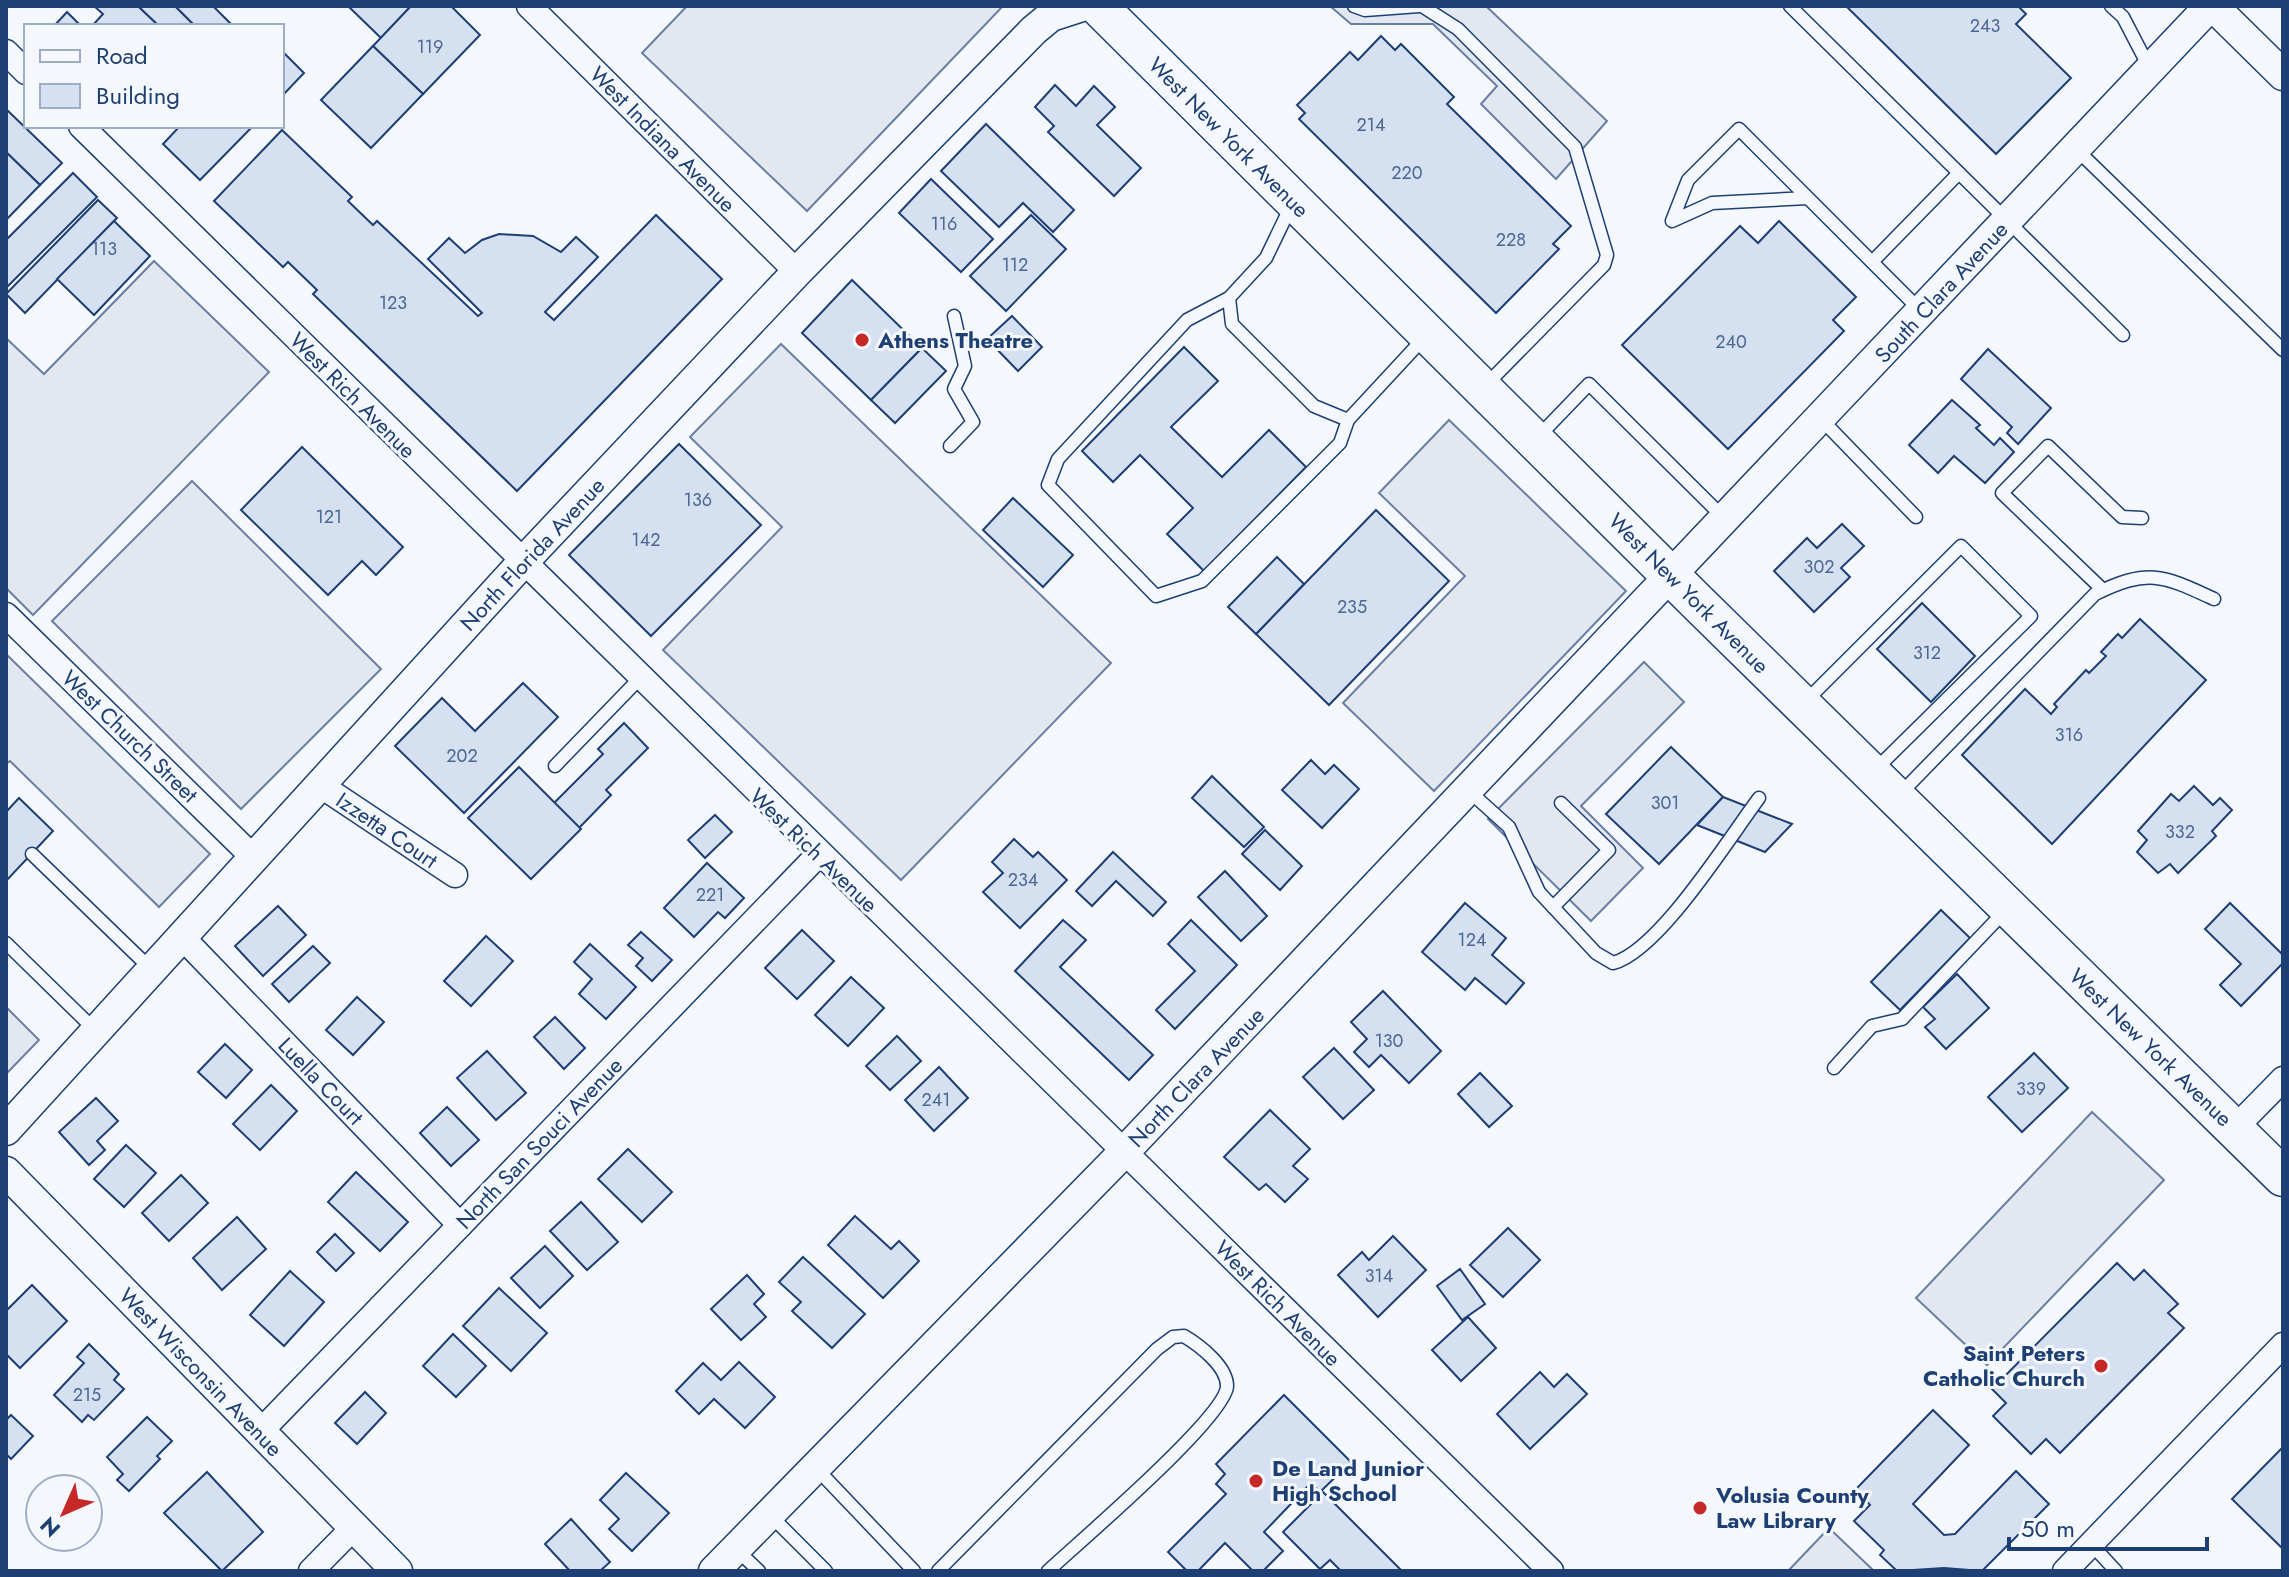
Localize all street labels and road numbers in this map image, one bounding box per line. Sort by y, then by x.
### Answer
street label: West New York Avenue [1141,49,1317,225]
street label: West Indiana Avenue [583,59,743,219]
street label: South Clara Avenue [1867,214,2015,370]
street label: West Rich Avenue [283,325,423,465]
street label: North Florida Avenue [452,470,612,638]
street label: West New York Avenue [1601,505,1777,681]
street label: West Church Street [55,662,206,810]
street label: West Rich Avenue [743,780,885,920]
street label: Izzetta Court [330,784,445,876]
street label: West New York Avenue [2062,960,2240,1134]
street label: North Clara Avenue [1121,1000,1271,1154]
street label: Luella Court [271,1030,372,1133]
street label: North San Souci Avenue [448,1050,630,1236]
street label: West Rich Avenue [1208,1233,1348,1373]
street label: West Wisconsin Avenue [112,1280,290,1464]

